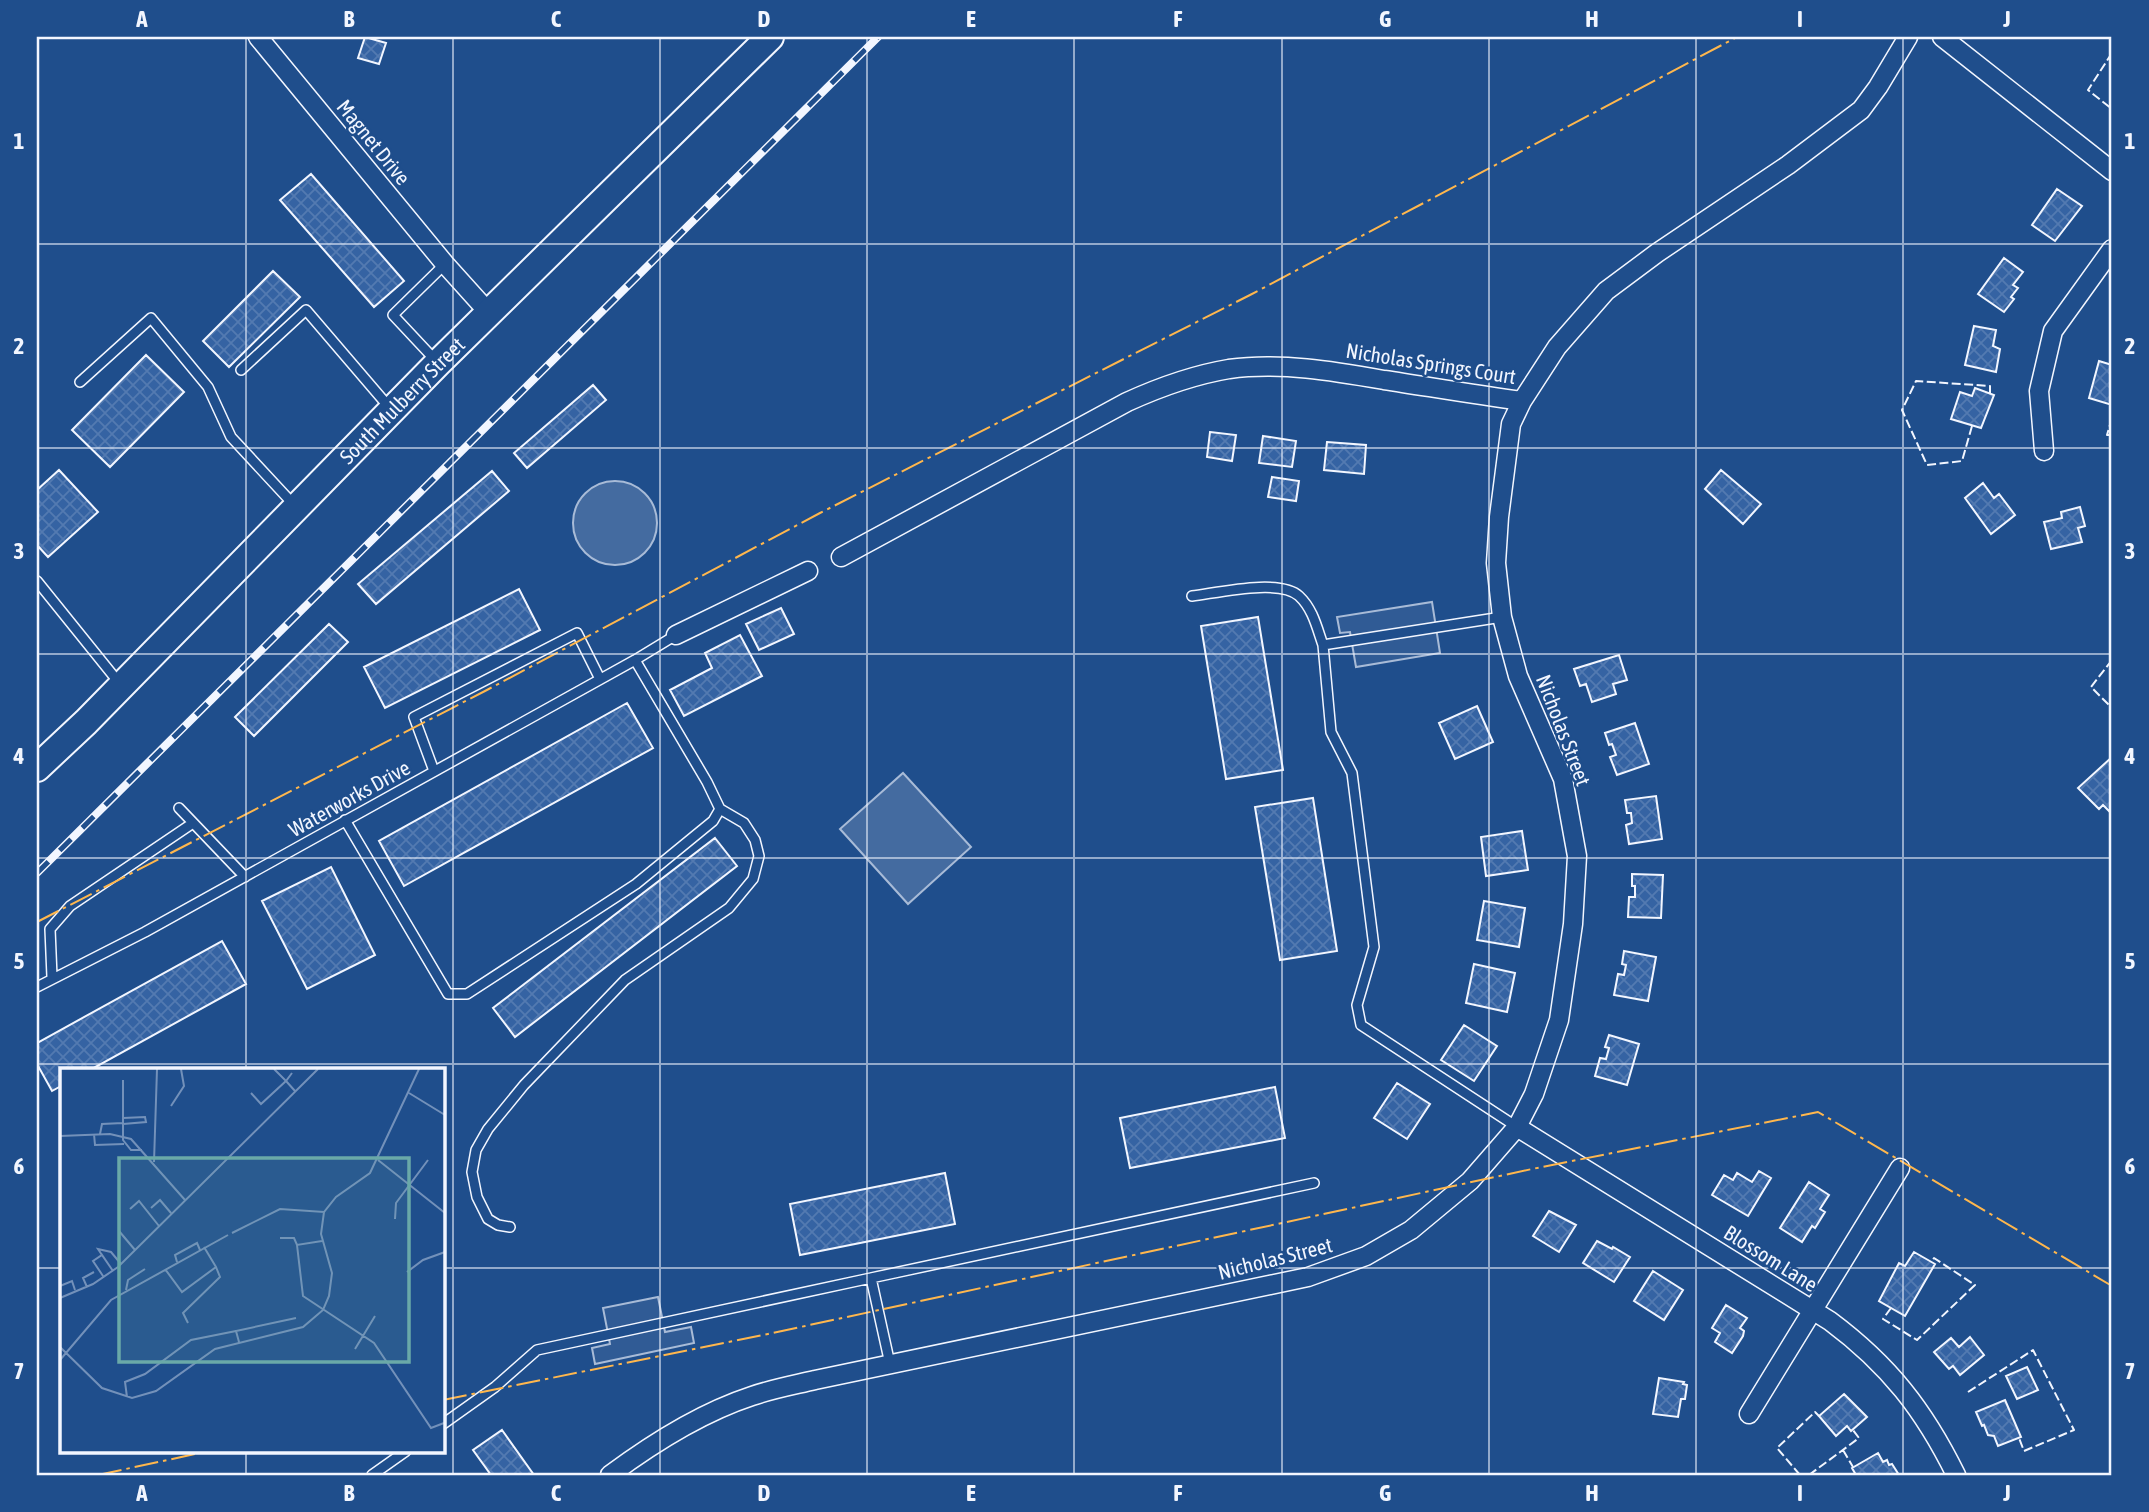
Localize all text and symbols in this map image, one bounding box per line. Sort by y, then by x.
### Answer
text: A [135,6,148,32]
text: B [344,6,355,32]
text: C [551,6,562,32]
text: D [758,6,771,32]
text: E [966,6,976,32]
text: F [1173,6,1183,32]
text: G [1379,6,1391,32]
text: H [1585,6,1599,32]
text: I [1797,6,1803,32]
text: J [2002,6,2011,32]
street label: Magnet Drive [332,95,416,189]
text: 1 [14,128,25,154]
text: 1 [2125,128,2136,154]
street label: South Mulberry Street [334,332,469,468]
text: 2 [14,333,24,359]
text: 2 [2125,333,2135,359]
street label: Nicholas Springs Court [1344,338,1518,388]
text: 3 [14,538,24,564]
text: 3 [2125,538,2135,564]
street label: Nicholas Street [1532,671,1596,789]
text: 4 [13,743,25,769]
text: 4 [2124,743,2136,769]
street label: Waterworks Drive [284,755,414,841]
text: 5 [14,948,25,974]
text: 5 [2125,948,2136,974]
inset map [60,1068,444,1452]
text: 6 [14,1153,25,1179]
text: 6 [2125,1153,2136,1179]
street label: Blossom Lane [1720,1220,1822,1296]
street label: Nicholas Street [1215,1232,1335,1284]
text: 7 [14,1358,24,1384]
text: 7 [2125,1358,2135,1384]
text: A [135,1480,148,1506]
text: B [344,1480,355,1506]
text: C [551,1480,562,1506]
text: D [758,1480,771,1506]
text: E [966,1480,976,1506]
text: F [1173,1480,1183,1506]
text: G [1379,1480,1391,1506]
text: H [1585,1480,1599,1506]
text: I [1797,1480,1803,1506]
text: J [2002,1480,2011,1506]

